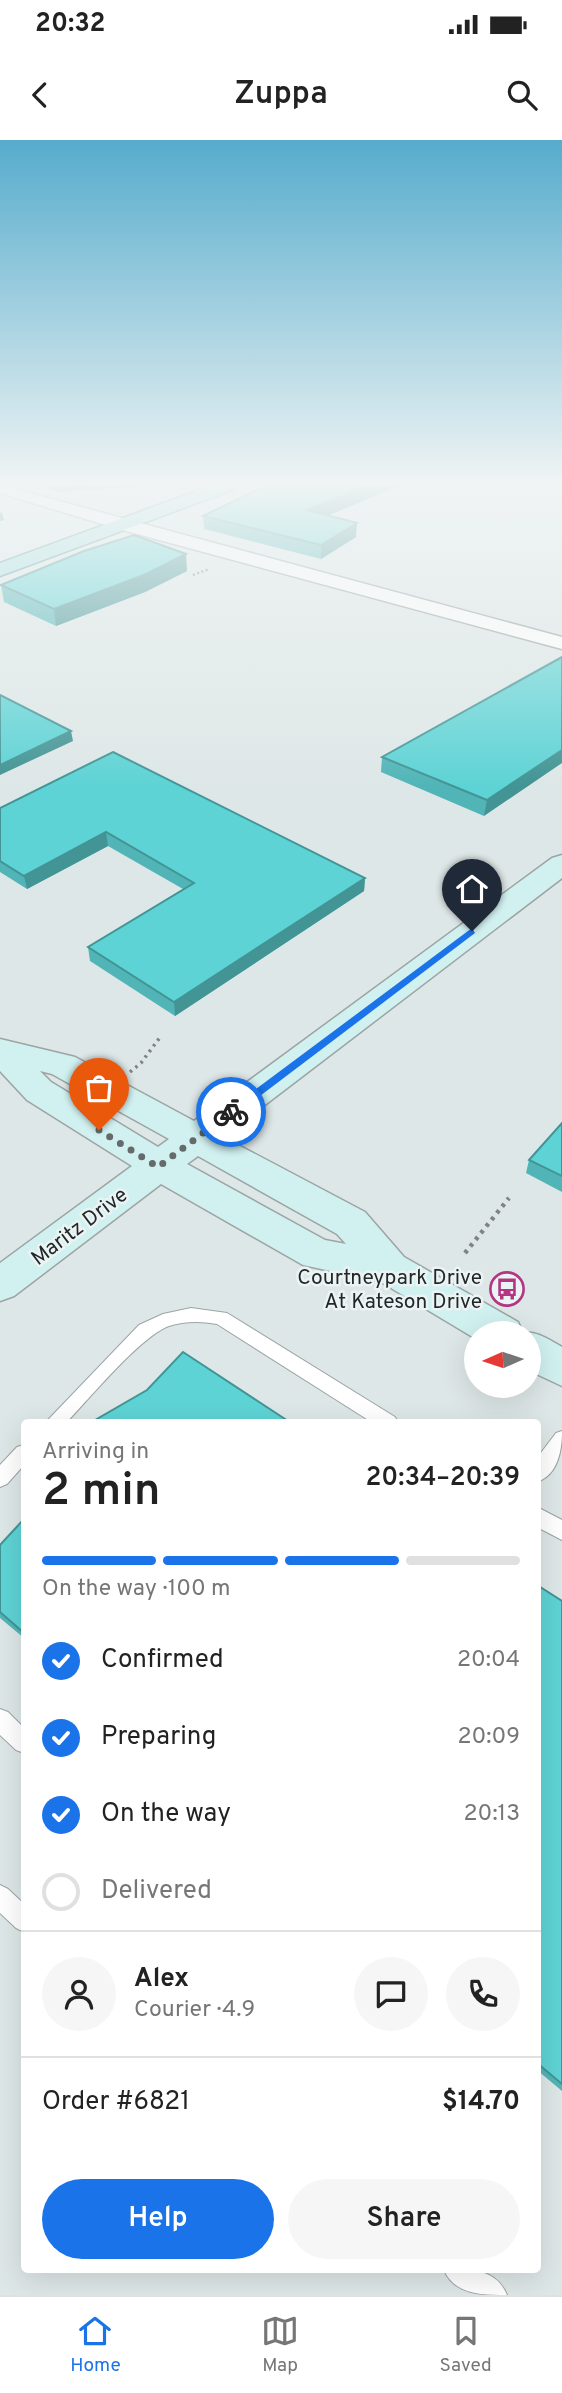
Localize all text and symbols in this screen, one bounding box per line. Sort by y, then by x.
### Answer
text: 20:32 [35,8,105,41]
text: Zuppa [234,75,328,115]
icon: back [21,76,59,114]
icon: search [503,76,541,114]
pin [442,859,502,931]
icon: home [453,870,491,908]
pin [69,1058,129,1130]
icon: bag [80,1069,118,1107]
courier [196,1077,266,1147]
icon: bike [212,1093,250,1131]
street label: Maritz Drive [26,1182,134,1272]
place label: Courtneypark Drive At Kateson Drive [297,1265,482,1316]
bus stop icon: Courtneypark Drive At Kateson Drive [488,1270,526,1308]
north arrow [464,1321,541,1398]
map controls [464,1321,541,1398]
text: Arriving in [42,1438,149,1467]
text: 20:34–20:39 [365,1462,520,1495]
text: 2 min [42,1463,161,1522]
text: On the way · 100 m [42,1575,231,1604]
icon: check [42,1642,80,1680]
text: Confirmed [101,1644,224,1677]
text: 20:04 [457,1646,520,1675]
icon: check [42,1719,80,1757]
text: Preparing [101,1721,216,1754]
text: 20:09 [457,1723,520,1752]
icon: check [42,1796,80,1834]
text: On the way [101,1798,231,1831]
text: 20:13 [464,1800,520,1829]
text: Delivered [101,1875,212,1908]
button: person [42,1957,116,2031]
button: chat [354,1957,428,2031]
button: phone [446,1957,520,2031]
text: Alex [134,1963,189,1996]
text: Courier · 4.9 [134,1996,255,2025]
text: Order #6821 [42,2086,190,2119]
text: $14.70 [442,2086,520,2119]
button: Help [42,2179,274,2259]
button: Share [288,2179,520,2259]
tab: Home [70,2312,121,2378]
tab: Map [261,2312,299,2378]
tab: Saved [440,2312,492,2378]

